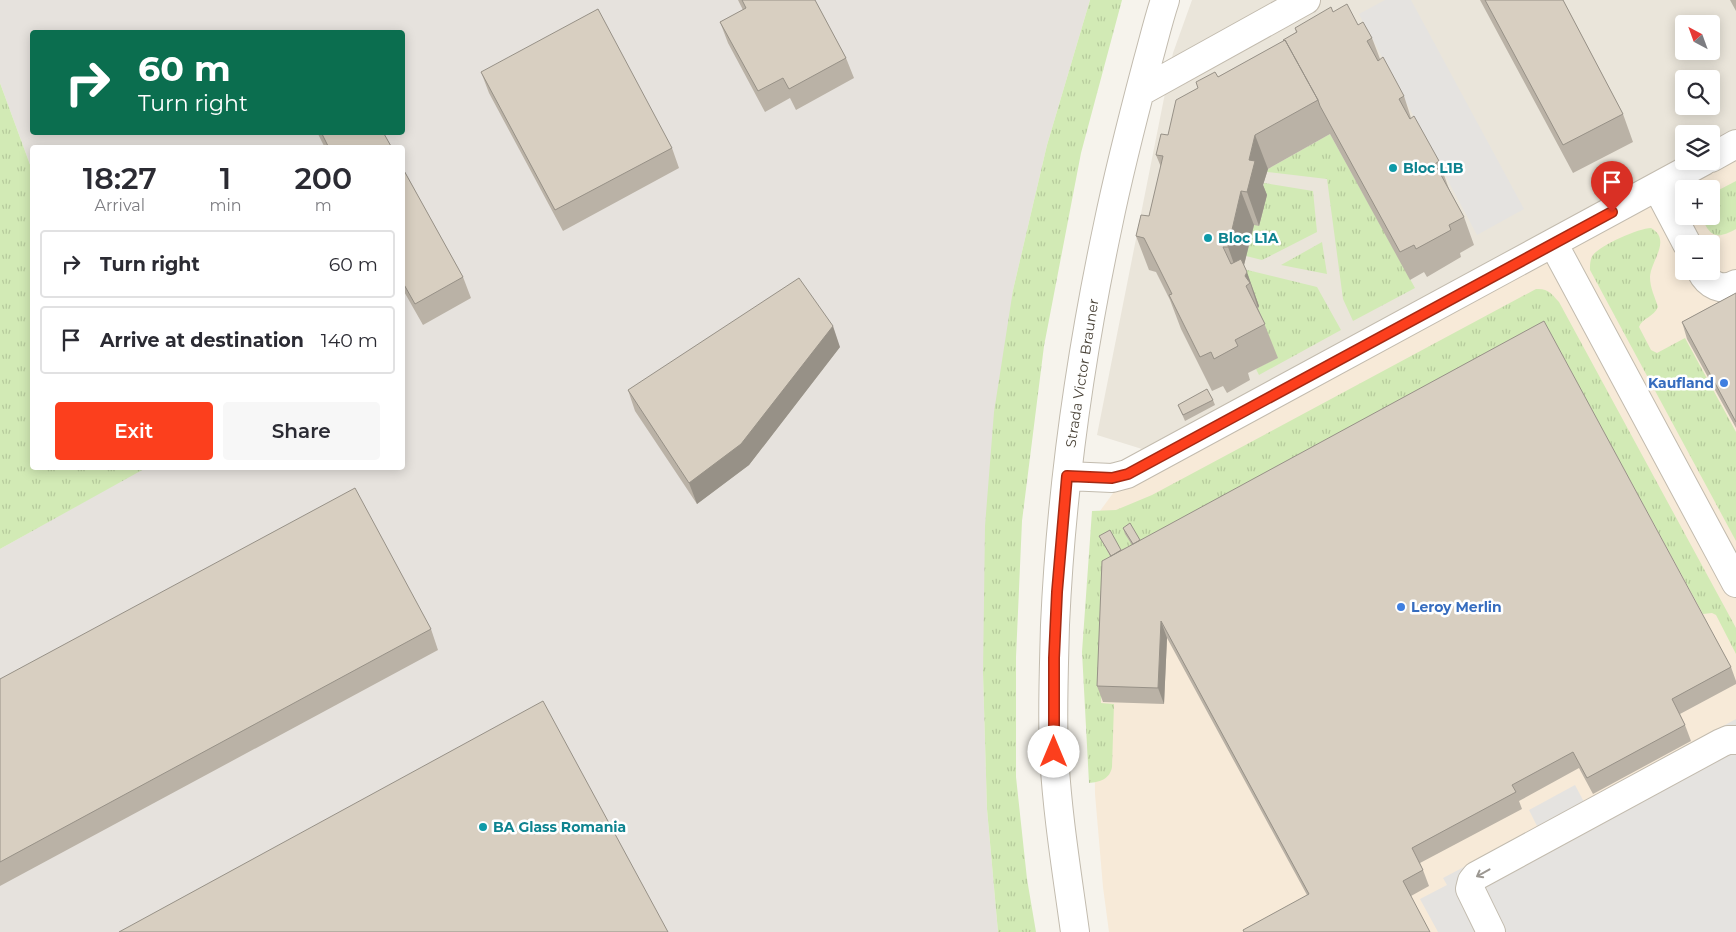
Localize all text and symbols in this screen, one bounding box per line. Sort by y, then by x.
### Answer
north arrow [1675,15,1720,60]
map controls [1675,15,1720,280]
text: 60 m [138,47,231,90]
icon: right [55,50,120,115]
button: search [1675,70,1720,115]
text: Turn right [138,90,248,117]
button: layers [1675,125,1720,170]
place label: Bloc L1B [1403,159,1464,177]
text: 18:27 [83,160,157,197]
text: 1 [220,160,231,197]
text: 200 [294,160,352,197]
pin [1591,161,1633,212]
marker: Bloc L1B [1387,162,1399,174]
icon: arrive [1598,168,1626,196]
button: + [1675,180,1720,225]
text: Arrival [95,196,145,215]
text: min [210,196,242,215]
text: m [315,196,332,215]
place label: Bloc L1A [1218,229,1279,247]
marker: Bloc L1A [1202,232,1214,244]
button: − [1675,235,1720,280]
icon: right [57,250,85,278]
text: Turn right [100,253,200,276]
text: 60 m [329,253,378,276]
street label: Strada Victor Brauner [1061,297,1103,449]
icon: arrive [57,326,85,354]
text: Arrive at destination [100,329,304,352]
text: 140 m [321,329,378,352]
place label: Kaufland [1648,374,1714,392]
marker: Kaufland [1718,377,1730,389]
button: Exit [55,402,213,460]
button: Share [223,402,380,460]
place label: Leroy Merlin [1411,598,1502,616]
marker: Leroy Merlin [1395,601,1407,613]
position arrow [1027,725,1079,777]
place label: BA Glass Romania [493,818,626,836]
marker: BA Glass Romania [477,821,489,833]
one-way arrow [1476,868,1491,878]

